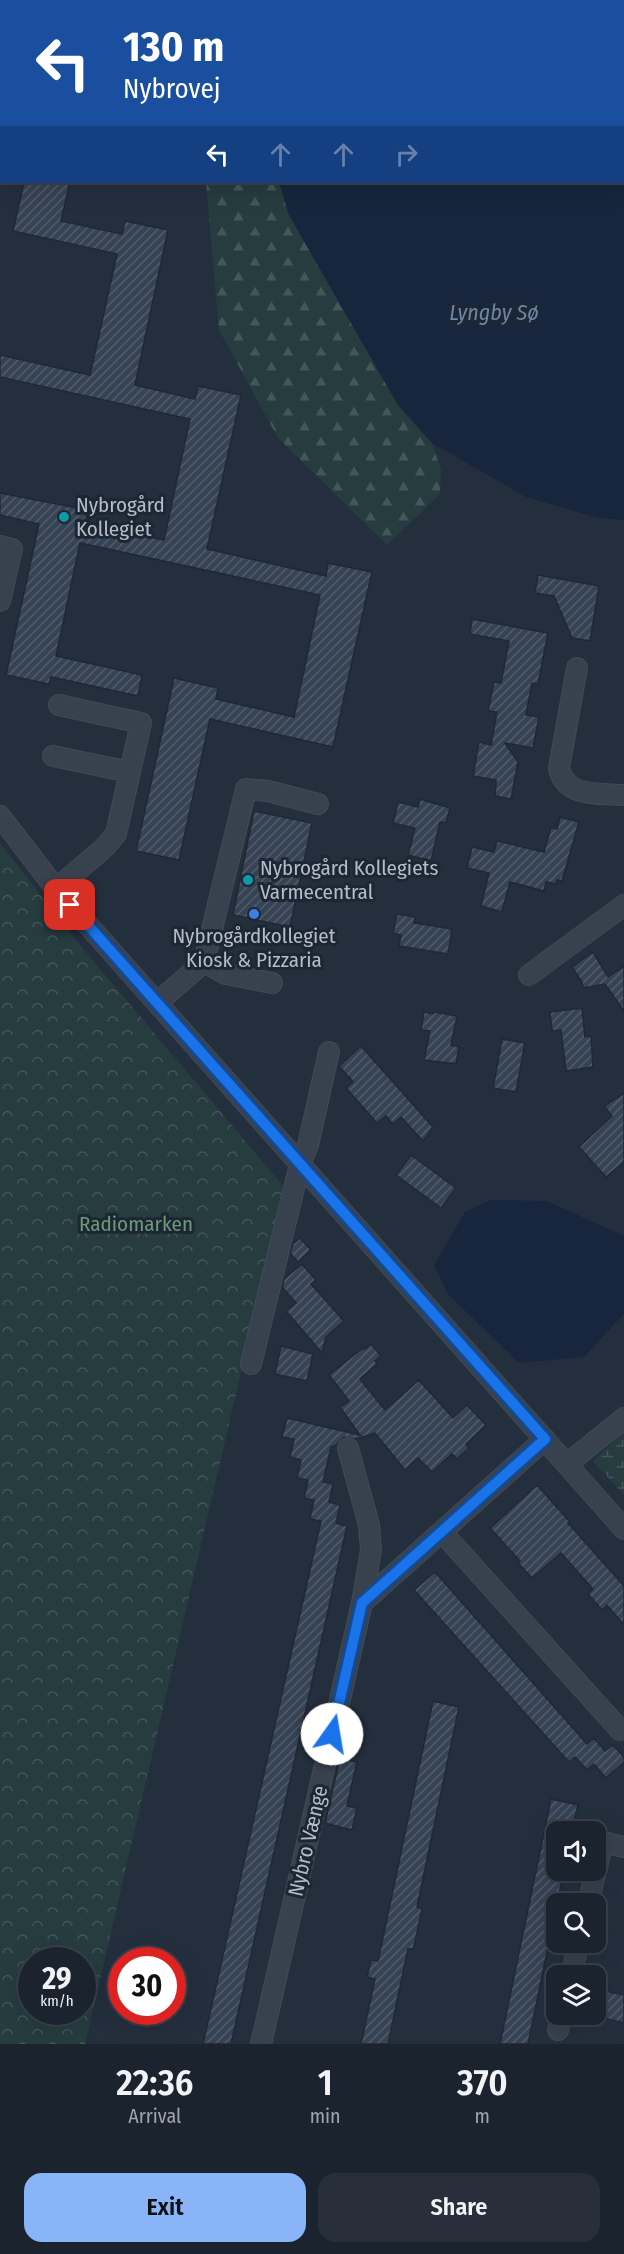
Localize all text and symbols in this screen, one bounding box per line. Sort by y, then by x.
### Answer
text: 130 m [123,22,224,72]
icon: left [24,24,102,102]
text: Nybrovej [123,73,221,105]
icon: left [201,138,234,171]
icon: ahead [264,138,297,171]
icon: ahead [327,138,360,171]
icon: right [390,138,423,171]
water label: Lyngby Sø [449,299,539,326]
place label: Nybrogård Kollegiet [76,492,165,542]
marker: Nybrogård Kollegiet [57,510,71,524]
place label: Nybrogård Kollegiets Varmecentral [260,855,438,905]
marker: Nybrogård Kollegiets Varmecentral [241,873,255,887]
pin [44,879,95,930]
icon: arrive [53,888,86,921]
marker: Nybrogårdkollegiet Kiosk & Pizzaria [247,907,261,921]
place label: Nybrogårdkollegiet Kiosk & Pizzaria [172,923,336,973]
park label: Radiomarken [79,1211,193,1237]
position arrow [300,1702,364,1766]
street label: Nybro Vænge [283,1783,333,1899]
map controls [546,1821,606,2025]
button: sound [546,1821,606,1881]
button: search [546,1893,606,1953]
speed limit sign: 30 [108,1947,186,2025]
text: 29 [42,1961,72,1997]
button: layers [546,1965,606,2025]
text: km/h [40,1992,74,2010]
text: 22:36 [116,2061,193,2105]
text: 1 [318,2061,333,2105]
text: 370 [457,2061,508,2105]
text: Arrival [128,2104,181,2128]
text: min [310,2104,341,2128]
text: m [475,2104,490,2128]
button: Exit [24,2173,306,2242]
button: Share [318,2173,600,2242]

